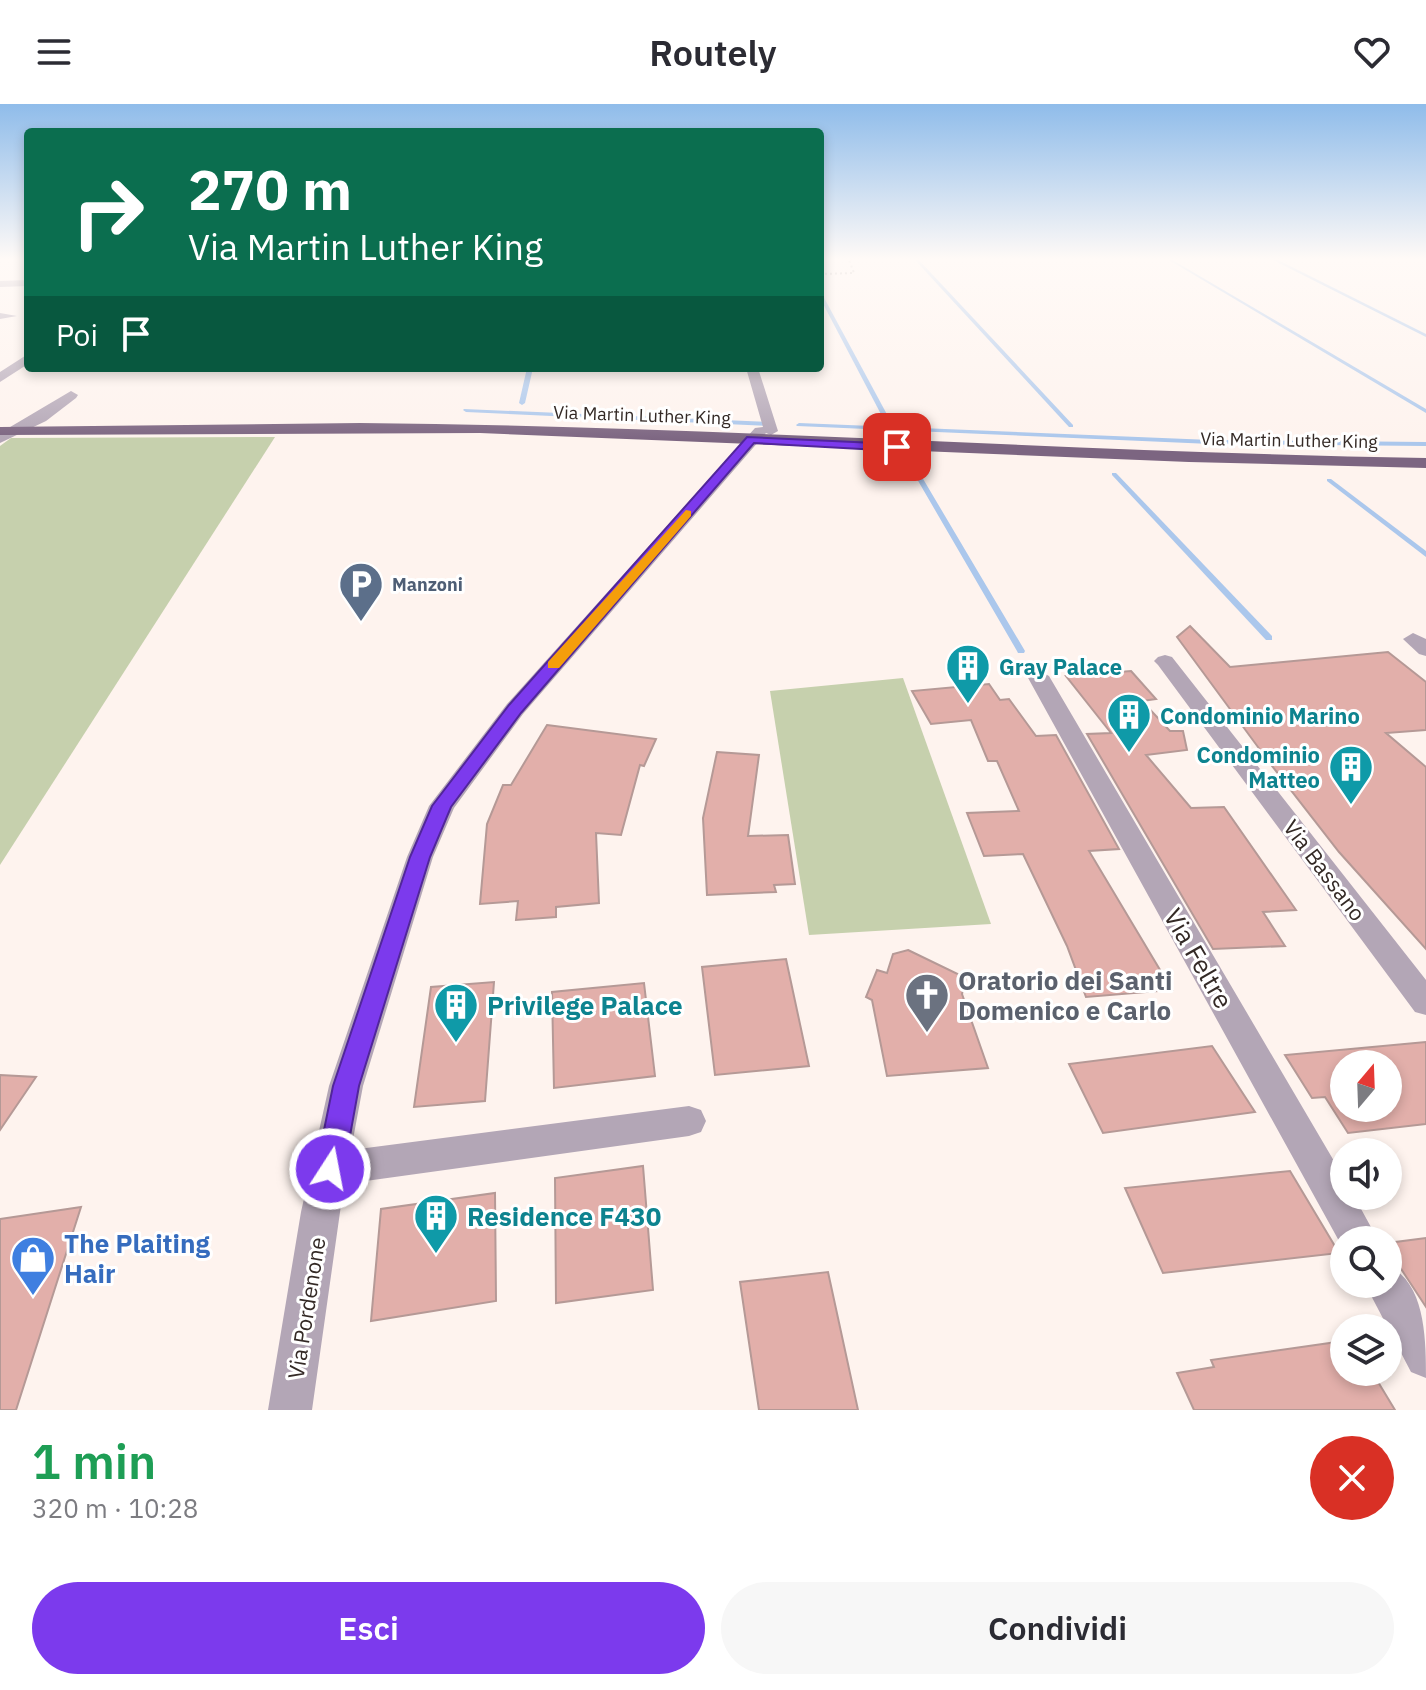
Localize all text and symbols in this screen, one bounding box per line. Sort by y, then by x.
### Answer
text: Routely [649,29,777,76]
icon: menu [32,30,76,74]
icon: heart [1350,30,1394,74]
text: 270 m [188,153,352,225]
icon: right [56,160,160,264]
text: Via Martin Luther King [188,223,543,270]
icon: arrive [114,312,158,356]
text: Poi [56,315,98,354]
street label: Via Martin Luther King [553,400,732,430]
pin [863,413,931,481]
icon: arrive [875,425,919,469]
street label: Via Martin Luther King [1200,427,1378,453]
parking icon: Manzoni [337,560,385,623]
place label: Manzoni [392,573,463,596]
building icon: Gray Palace [944,642,992,705]
place label: Gray Palace [999,652,1122,681]
building icon: Condominio Marino [1105,691,1153,754]
place label: Condominio Marino [1160,701,1360,730]
place label: Condominio Matteo [1197,740,1320,794]
building icon: Condominio Matteo [1327,743,1375,806]
street label: Via Bassano [1277,813,1373,927]
street label: Via Feltre [1157,902,1241,1014]
place label: Oratorio dei Santi Domenico e Carlo [958,963,1173,1027]
church icon: Oratorio dei Santi Domenico e Carlo [903,971,951,1034]
building icon: Privilege Palace [432,981,480,1044]
place label: Privilege Palace [487,988,683,1022]
north arrow [1330,1050,1402,1122]
map controls [1330,1050,1402,1386]
position arrow [288,1127,372,1211]
button: sound [1330,1138,1402,1210]
building icon: Residence F430 [412,1192,460,1255]
place label: Residence F430 [467,1199,661,1233]
place label: The Plaiting Hair [64,1226,210,1290]
button: search [1330,1226,1402,1298]
shop icon: The Plaiting Hair [9,1234,57,1297]
street label: Via Pordenone [280,1235,332,1381]
button: layers [1330,1314,1402,1386]
text: 1 min [32,1430,156,1492]
button: close [1310,1436,1394,1520]
text: 320 m · 10:28 [32,1491,198,1525]
button: Esci [32,1582,705,1674]
button: Condividi [721,1582,1394,1674]

